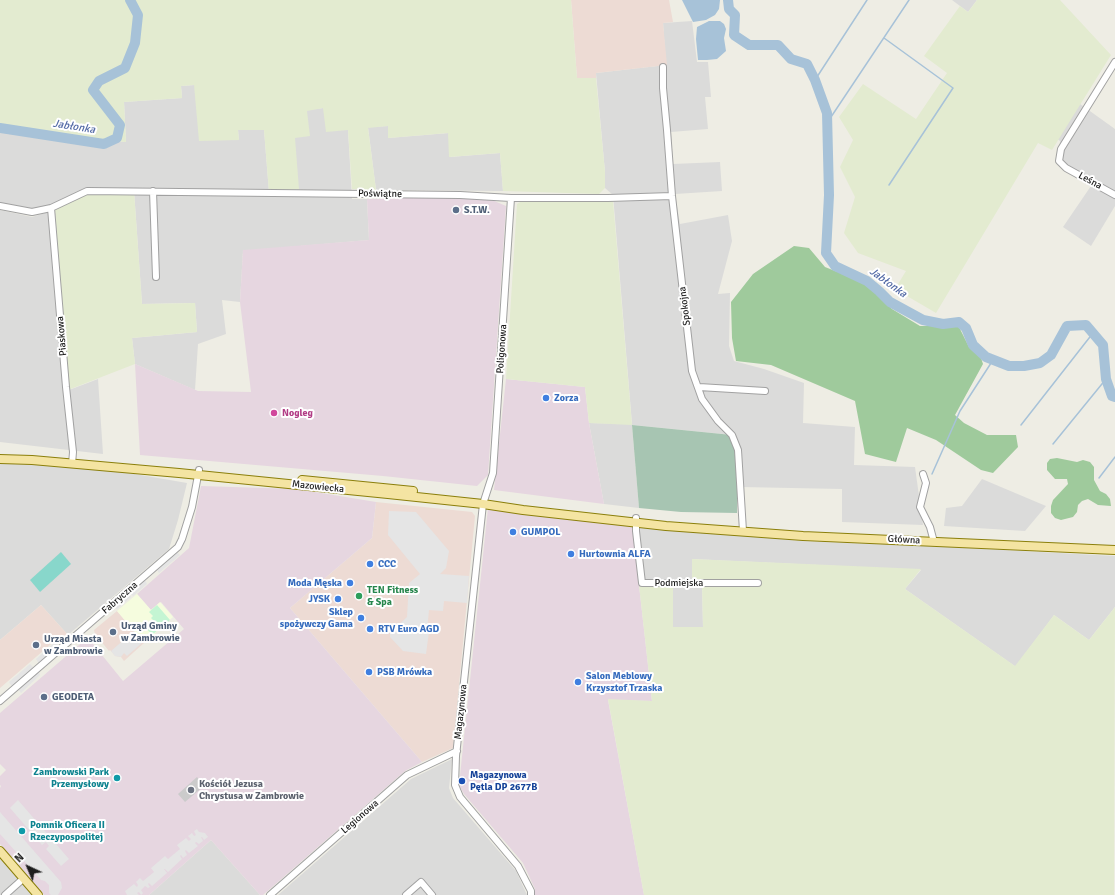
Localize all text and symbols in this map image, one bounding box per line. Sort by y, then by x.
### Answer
water label: Jabłonka [52,117,96,137]
street label: Leśna [1076,170,1104,192]
street label: Poświątne [358,188,402,200]
place label: S.T.W. [464,204,490,216]
marker: S.T.W. [451,205,461,215]
water label: Jabłonka [867,265,909,301]
street label: Spokojna [677,286,693,326]
street label: Piaskowa [54,316,70,356]
street label: Poligonowa [494,324,510,374]
place label: Zorza [554,392,579,404]
marker: Zorza [541,393,551,403]
place label: Nogleg [282,407,313,419]
marker: Nogleg [269,408,279,418]
street label: Mazowiecka [291,478,345,496]
place label: GUMPOL [521,526,560,538]
marker: GUMPOL [508,527,518,537]
street label: Główna [887,533,921,547]
place label: Hurtownia ALFA [579,548,651,560]
marker: Hurtownia ALFA [566,549,576,559]
place label: CCC [378,558,396,570]
marker: CCC [365,559,375,569]
place label: Moda Męska [288,577,342,589]
street label: Podmiejska [655,577,703,589]
marker: Moda Męska [345,578,355,588]
street label: Fabryczna [100,579,140,617]
place label: TEN Fitness & Spa [367,584,418,608]
marker: TEN Fitness & Spa [354,591,364,601]
place label: JYSK [308,593,330,605]
marker: JYSK [333,594,343,604]
place label: Sklep spożywczy Gama [280,606,353,630]
marker: Sklep spożywczy Gama [356,613,366,623]
place label: Urząd Gminy w Zambrowie [121,620,180,644]
place label: RTV Euro AGD [378,623,439,635]
marker: RTV Euro AGD [365,624,375,634]
marker: Urząd Gminy w Zambrowie [108,627,118,637]
place label: Urząd Miasta w Zambrowie [44,633,103,656]
marker: Urząd Miasta w Zambrowie [31,640,41,650]
place label: PSB Mrówka [377,666,432,678]
marker: PSB Mrówka [364,667,374,677]
place label: Salon Meblowy Krzysztof Trzaska [586,670,662,694]
marker: Salon Meblowy Krzysztof Trzaska [573,677,583,687]
street label: Magazynowa [452,684,470,740]
place label: GEODETA [52,691,94,703]
marker: GEODETA [39,692,49,702]
place label: Zambrowski Park Przemysłowy [33,766,109,790]
place label: Magazynowa Pętla DP 2677B [470,769,537,792]
marker: Zambrowski Park Przemysłowy [112,773,122,783]
marker: Magazynowa Pętla DP 2677B [457,776,467,786]
place label: Kościół Jezusa Chrystusa w Zambrowie [199,778,304,802]
marker: Kościół Jezusa Chrystusa w Zambrowie [186,785,196,795]
street label: Legionowa [339,797,381,837]
place label: Pomnik Oficera II Rzeczypospolitej [30,819,105,842]
marker: Pomnik Oficera II Rzeczypospolitej [17,826,27,836]
north arrow [8,847,48,887]
text: N [12,851,27,865]

